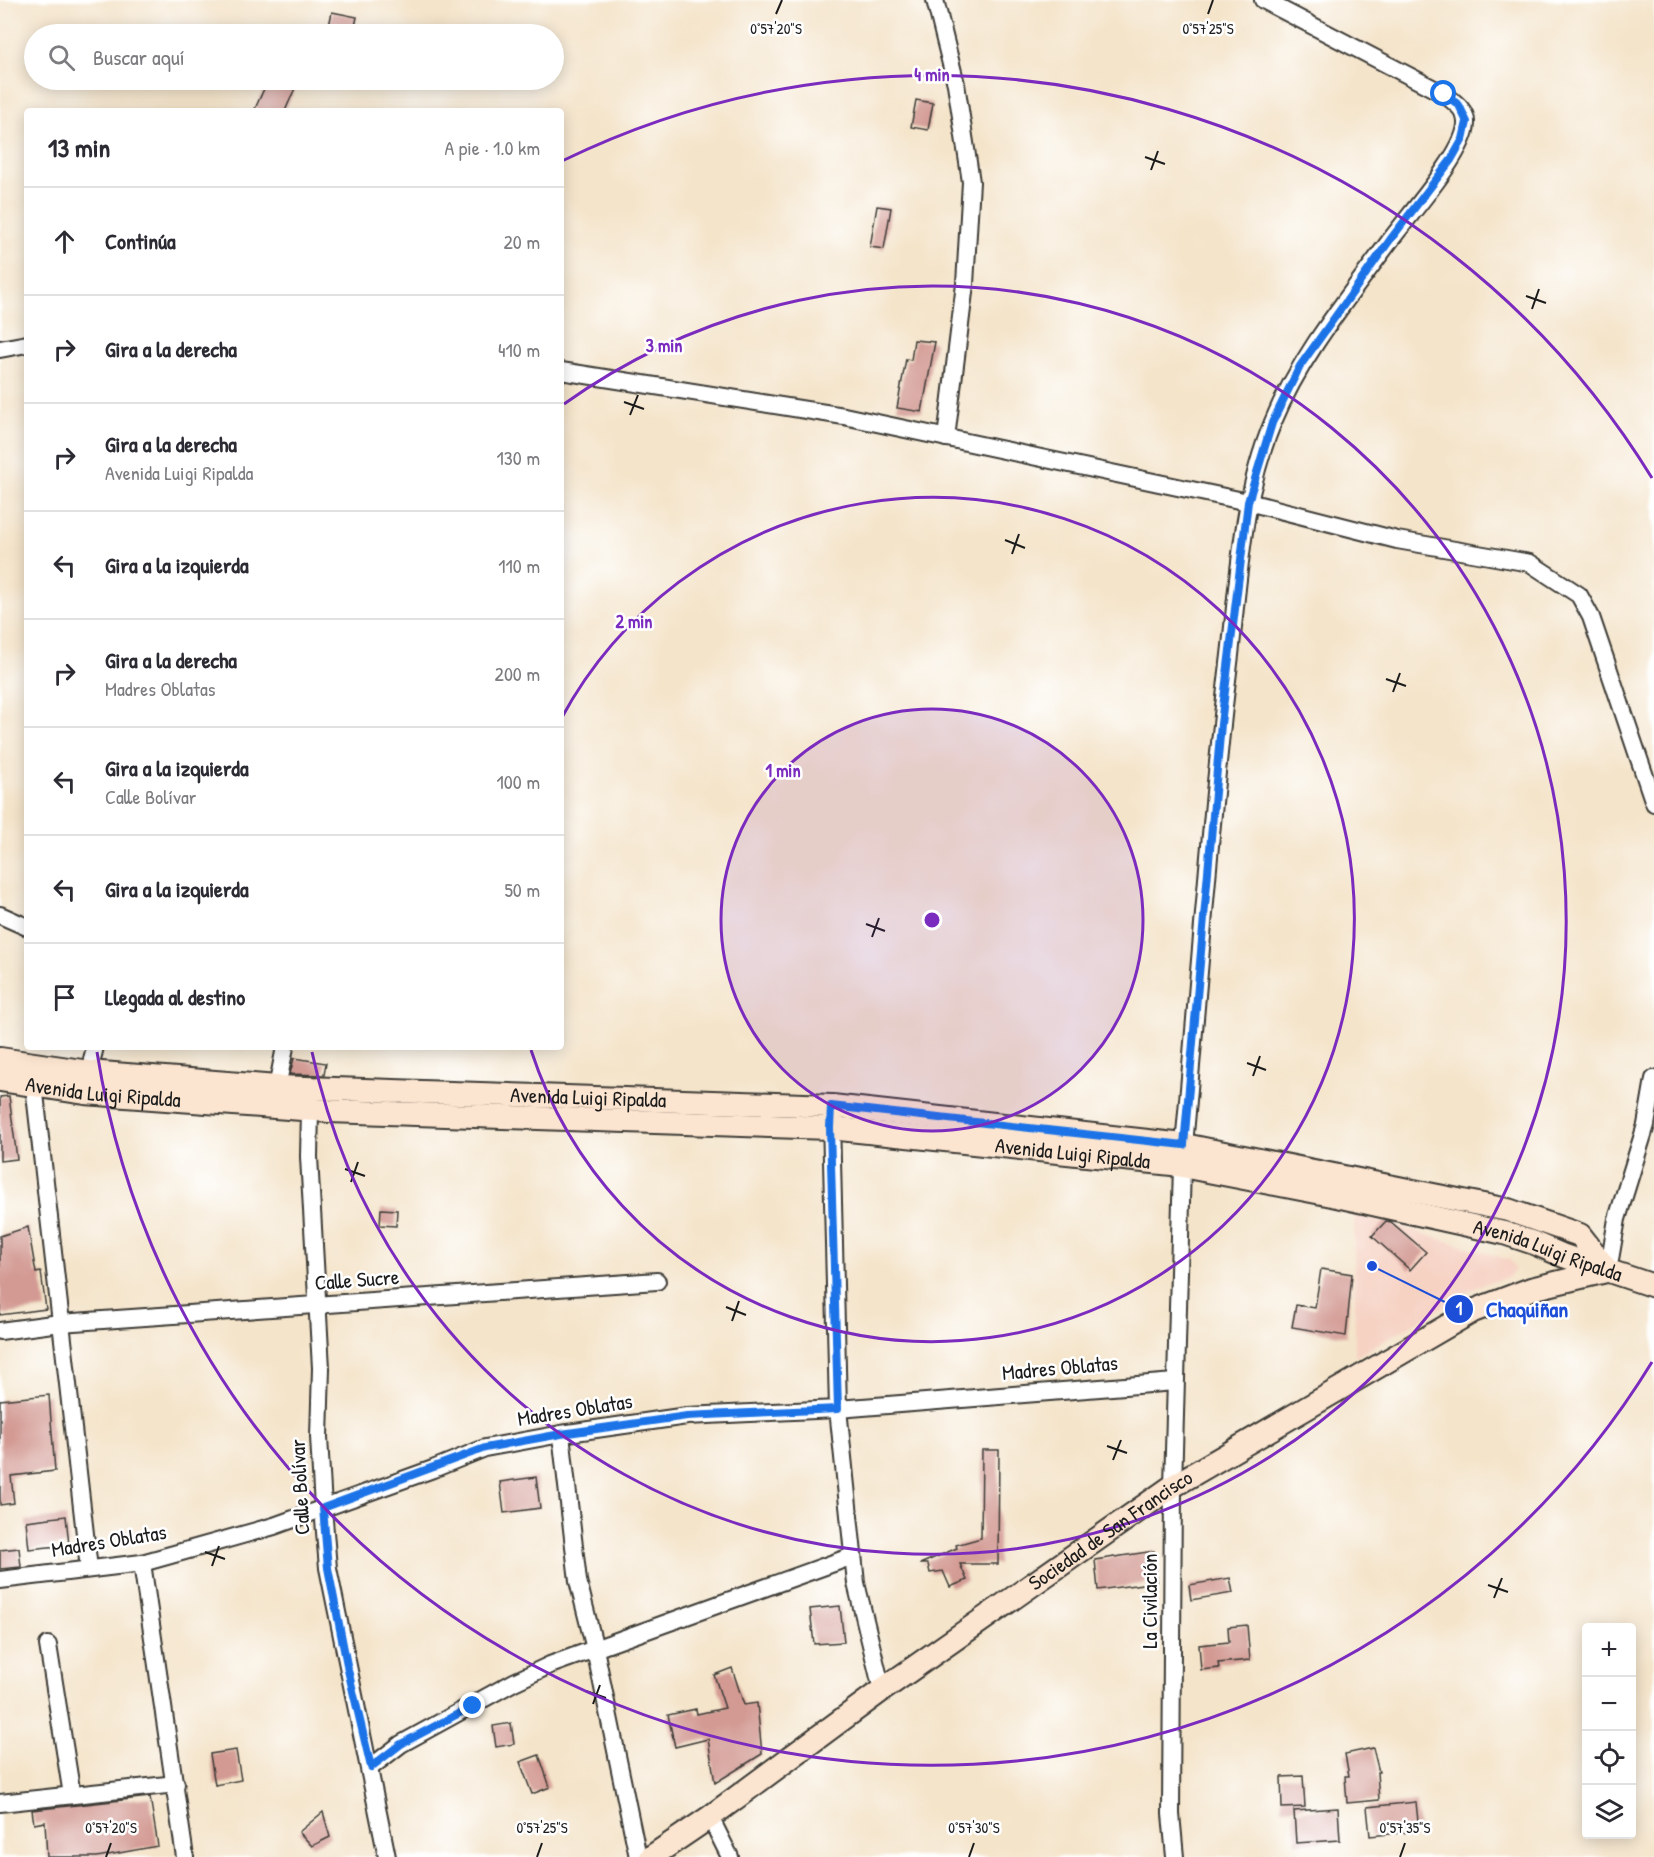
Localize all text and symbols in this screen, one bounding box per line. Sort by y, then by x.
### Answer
text: 0°57'20"S [750,18,802,39]
text: 0°57'25"S [1182,18,1234,39]
search box [24,24,564,90]
icon: search [45,41,78,74]
text: Buscar aquí [93,42,185,72]
text: 4 min [914,62,950,87]
route start [1430,80,1456,106]
text: 13 min [48,130,110,165]
text: A pie · 1.0 km [444,134,540,161]
icon: ahead [48,225,81,258]
text: Continúa [105,226,176,256]
text: 20 m [503,228,540,255]
icon: right [48,333,81,366]
text: 3 min [646,333,682,358]
text: Gira a la derecha [105,334,237,364]
text: 410 m [498,336,540,363]
text: Gira a la derecha [105,429,237,459]
icon: right [48,441,81,474]
text: 130 m [497,444,540,471]
text: Avenida Luigi Ripalda [105,459,253,486]
icon: left [48,549,81,582]
text: Gira a la izquierda [105,550,249,580]
text: 110 m [498,552,540,579]
text: 2 min [616,609,652,634]
text: Gira a la derecha [105,645,237,675]
icon: right [48,657,81,690]
text: 200 m [495,660,540,687]
text: Madres Oblatas [105,675,215,702]
text: Gira a la izquierda [105,753,249,783]
text: 1 min [765,758,801,783]
icon: left [48,765,81,798]
text: 100 m [497,768,540,795]
text: Calle Bolívar [105,783,197,810]
icon: left [48,873,81,906]
text: Gira a la izquierda [105,874,249,904]
text: 50 m [504,876,540,903]
centre of rings [922,910,942,930]
icon: arrive [48,981,81,1014]
text: Llegada al destino [105,982,245,1012]
street label: Avenida Luigi Ripalda [24,1069,182,1114]
street label: Avenida Luigi Ripalda [510,1080,667,1114]
street label: Avenida Luigi Ripalda [994,1130,1152,1176]
street label: Avenida Luigi Ripalda [1471,1212,1626,1288]
street label: Calle Sucre [314,1262,400,1297]
callout: Chaquiñan [1444,1289,1580,1329]
text: Chaquiñan [1486,1294,1568,1325]
text: 1 [1456,1296,1463,1321]
street label: Madres Oblatas [1001,1348,1119,1387]
street label: Madres Oblatas [515,1386,634,1433]
street label: Calle Bolívar [283,1438,316,1536]
street label: Sociedad de San Francisco [1022,1463,1198,1597]
street label: Madres Oblatas [49,1517,168,1564]
street label: La Civilación [1135,1554,1164,1648]
map controls [1582,1623,1636,1839]
button: + [1582,1623,1636,1677]
button: − [1582,1677,1636,1731]
route end [459,1692,485,1718]
button: locate [1582,1731,1636,1785]
button: layers [1582,1785,1636,1839]
text: 0°57'20"S [85,1817,137,1838]
text: 0°57'25"S [516,1817,568,1838]
text: 0°57'30"S [948,1817,1000,1838]
text: 0°57'35"S [1380,1817,1431,1838]

